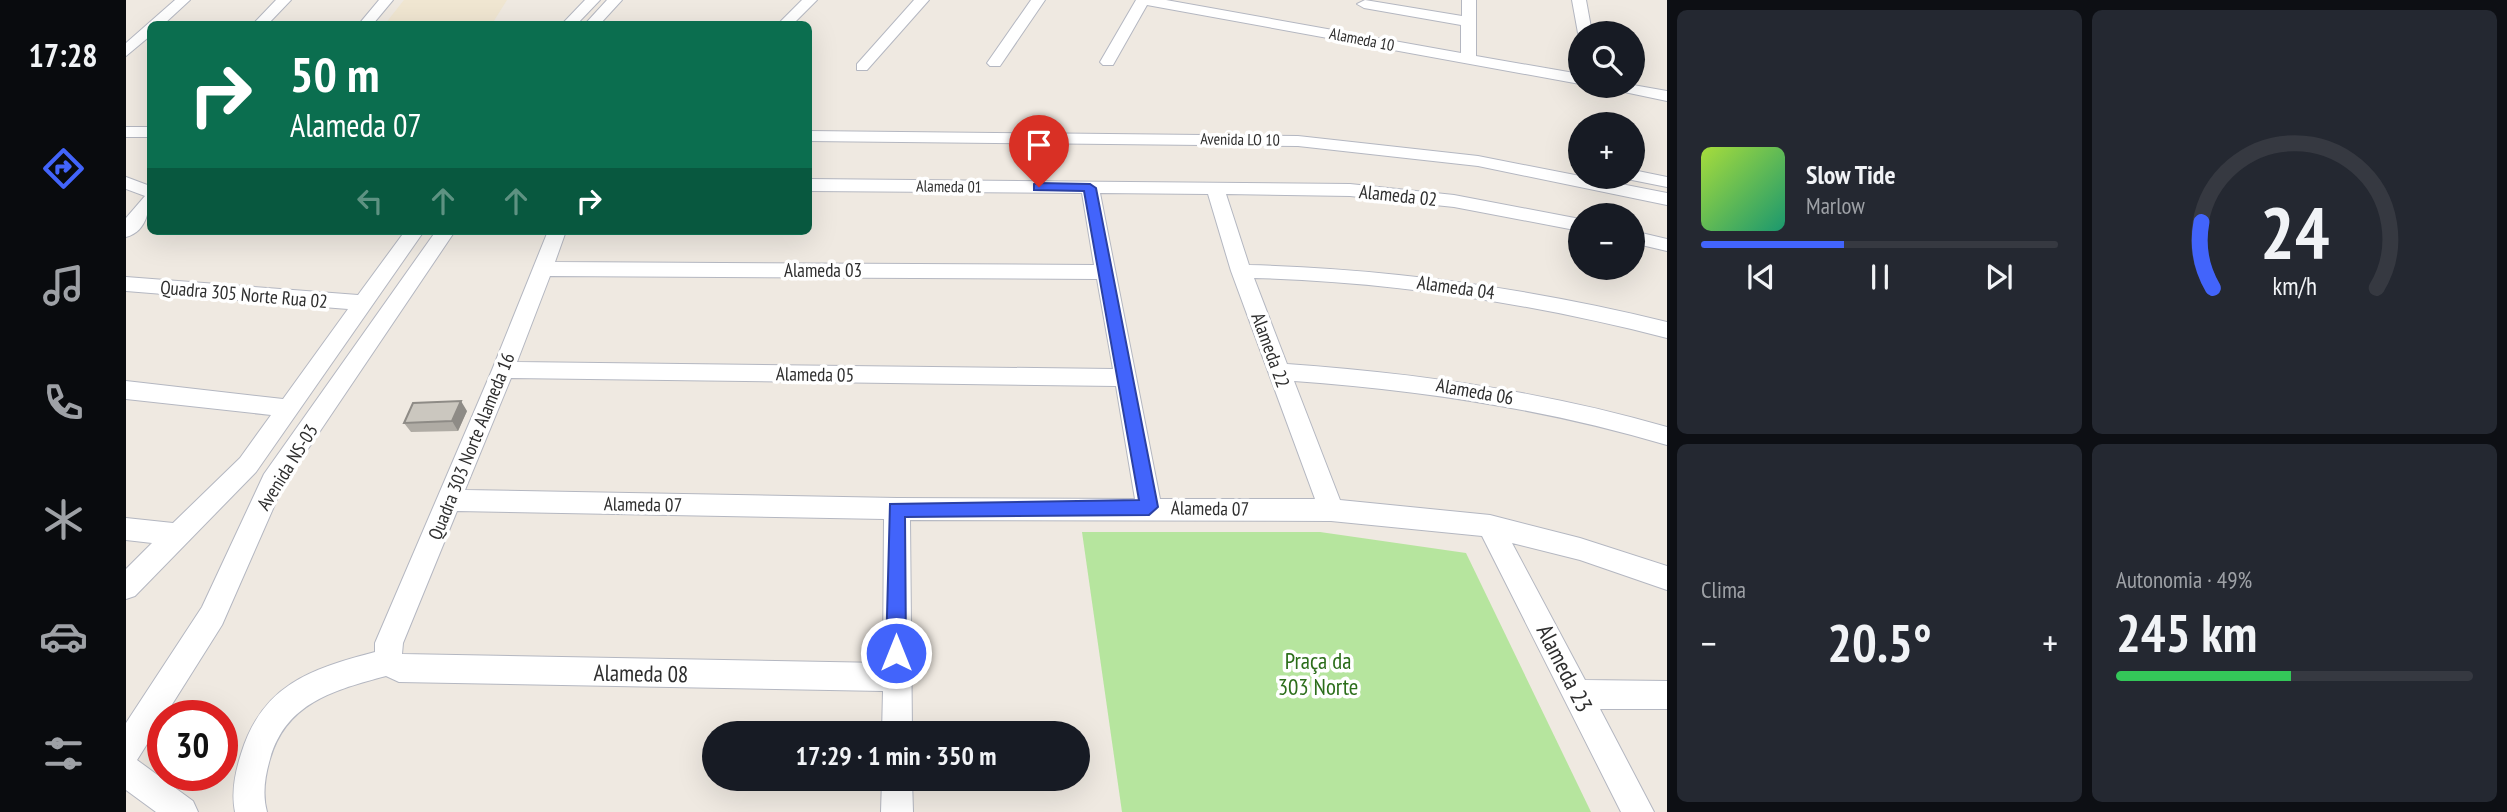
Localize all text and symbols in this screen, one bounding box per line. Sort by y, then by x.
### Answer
map controls [1568,21,1645,280]
button: search [1568,21,1645,98]
street label: Alameda 10 [1328,23,1396,55]
text: 17:28 [28,34,98,76]
text: 50 m [290,42,379,106]
icon: right [175,49,266,140]
text: Alameda 07 [290,104,422,146]
button: + [1568,112,1645,189]
pin [1009,115,1069,187]
icon: arrive [1020,126,1058,164]
street label: Avenida LO 10 [1200,128,1280,150]
icon: directions [39,144,88,193]
text: Slow Tide [1806,158,1896,191]
street label: Alameda 01 [916,175,982,197]
street label: Alameda 02 [1358,179,1438,211]
icon: left [351,182,389,220]
icon: ahead [424,182,462,220]
icon: ahead [497,182,535,220]
icon: right [570,182,608,220]
text: 24 [2260,184,2329,278]
text: Marlow [1806,191,1865,220]
button: − [1568,203,1645,280]
street label: Alameda 03 [784,258,862,282]
icon: previous [1742,258,1780,296]
icon: pause [1861,258,1899,296]
icon: next [1980,258,2018,296]
icon: music [39,261,88,310]
street label: Alameda 04 [1416,270,1497,304]
text: km/h [2272,270,2317,302]
street label: Quadra 305 Norte Rua 02 [159,275,329,313]
street label: Alameda 22 [1246,309,1296,391]
street label: Quadra 303 Norte Alameda 16 [422,349,520,543]
street label: Alameda 05 [776,361,854,387]
street label: Alameda 06 [1434,372,1516,410]
icon: phone [39,378,88,427]
street label: Avenida NS-03 [251,420,323,514]
street label: Alameda 07 [604,491,682,517]
icon: climate [39,495,88,544]
street label: Alameda 07 [1171,495,1249,521]
text: Autonomia · 49% [2116,565,2252,594]
text: Clima [1701,575,1746,604]
text: 245 km [2116,599,2257,666]
text: 20.5° [1827,609,1932,676]
icon: car [39,612,88,661]
position arrow [859,616,933,690]
text: − [1701,618,1717,667]
text: + [2042,618,2058,667]
street label: Alameda 23 [1531,619,1599,717]
park label: Praça da 303 Norte [1278,646,1358,701]
street label: Alameda 08 [593,658,689,688]
speed limit sign: 30 [147,700,238,791]
icon: filters [39,729,88,778]
text: 17:29 · 1 min · 350 m [796,739,996,772]

